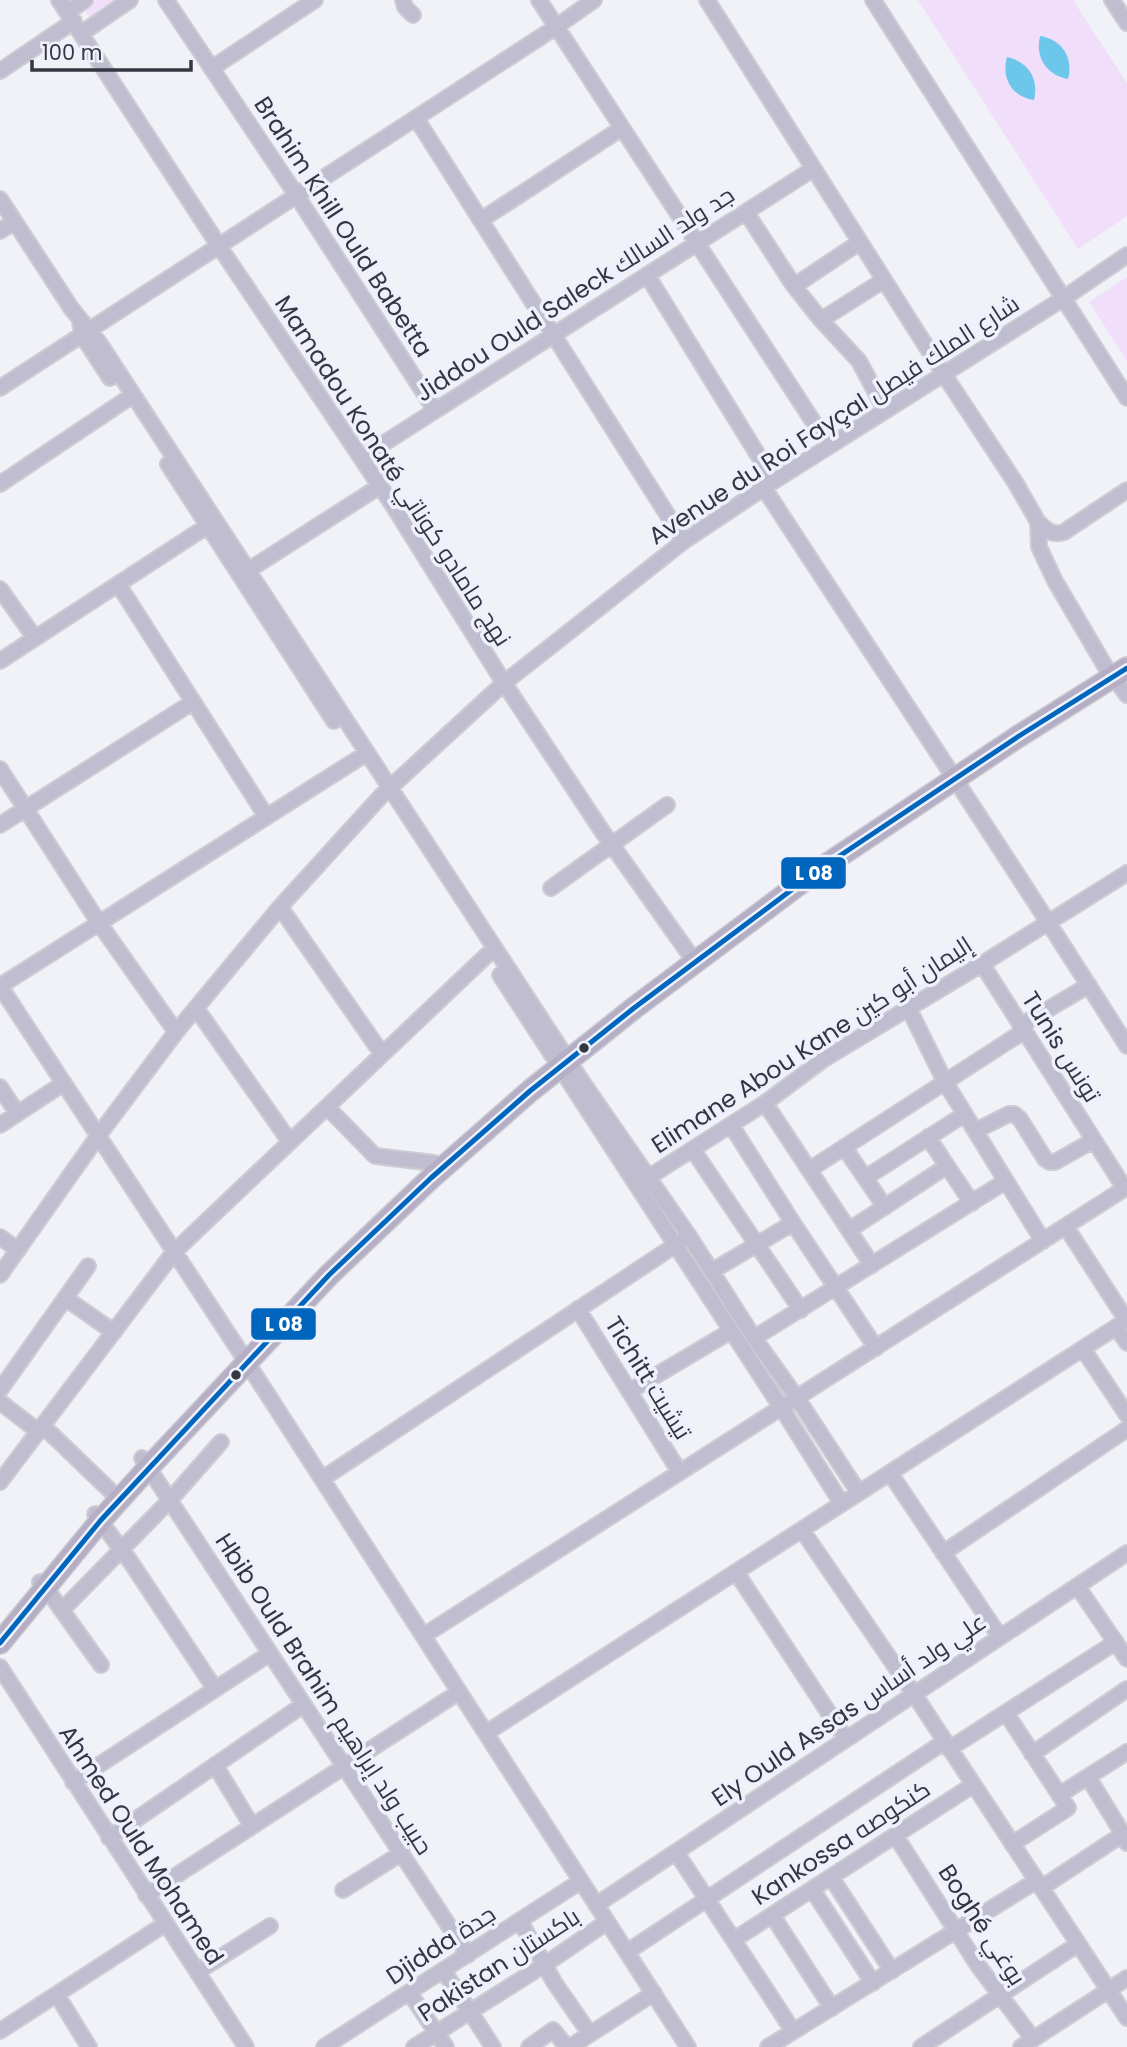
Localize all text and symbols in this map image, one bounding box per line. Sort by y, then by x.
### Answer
scale bar [32,28,191,72]
text: 100 m [42,38,102,67]
street label: Brahim Khill Ould Babetta [247,90,440,363]
street label: Jiddou Ould Saleck جد ولد السالك [409,178,740,409]
street label: Avenue du Roi Fayçal شارع الملك فيصل [642,287,1026,552]
street label: Mamadou Konaté نهج مامادو كوناتي [265,289,520,654]
line badge: L 08 [780,856,847,890]
text: L 08 [795,860,833,887]
street label: Elimane Abou Kane إليمان أبو كين [645,928,978,1161]
street label: Tunis تونس [1014,985,1109,1109]
unlabelled marker [577,1041,591,1055]
line badge: L 08 [250,1307,317,1341]
street label: Tichitt تيشيت [597,1310,700,1446]
text: L 08 [265,1311,303,1338]
unlabelled marker [229,1368,243,1382]
street label: Hbib Ould Brahim حبيب ولد إبراهيم [208,1527,441,1861]
street label: Ely Ould Assas علي ولد أساس [705,1605,994,1816]
street label: Ahmed Ould Mohamed [51,1718,231,1971]
street label: Kankossa كنكوصه [745,1772,936,1913]
street label: Boghé بوغي [928,1858,1034,1993]
street label: Djidda جدة [380,1897,502,1992]
street label: Pakistan باكستان [411,1900,586,2029]

